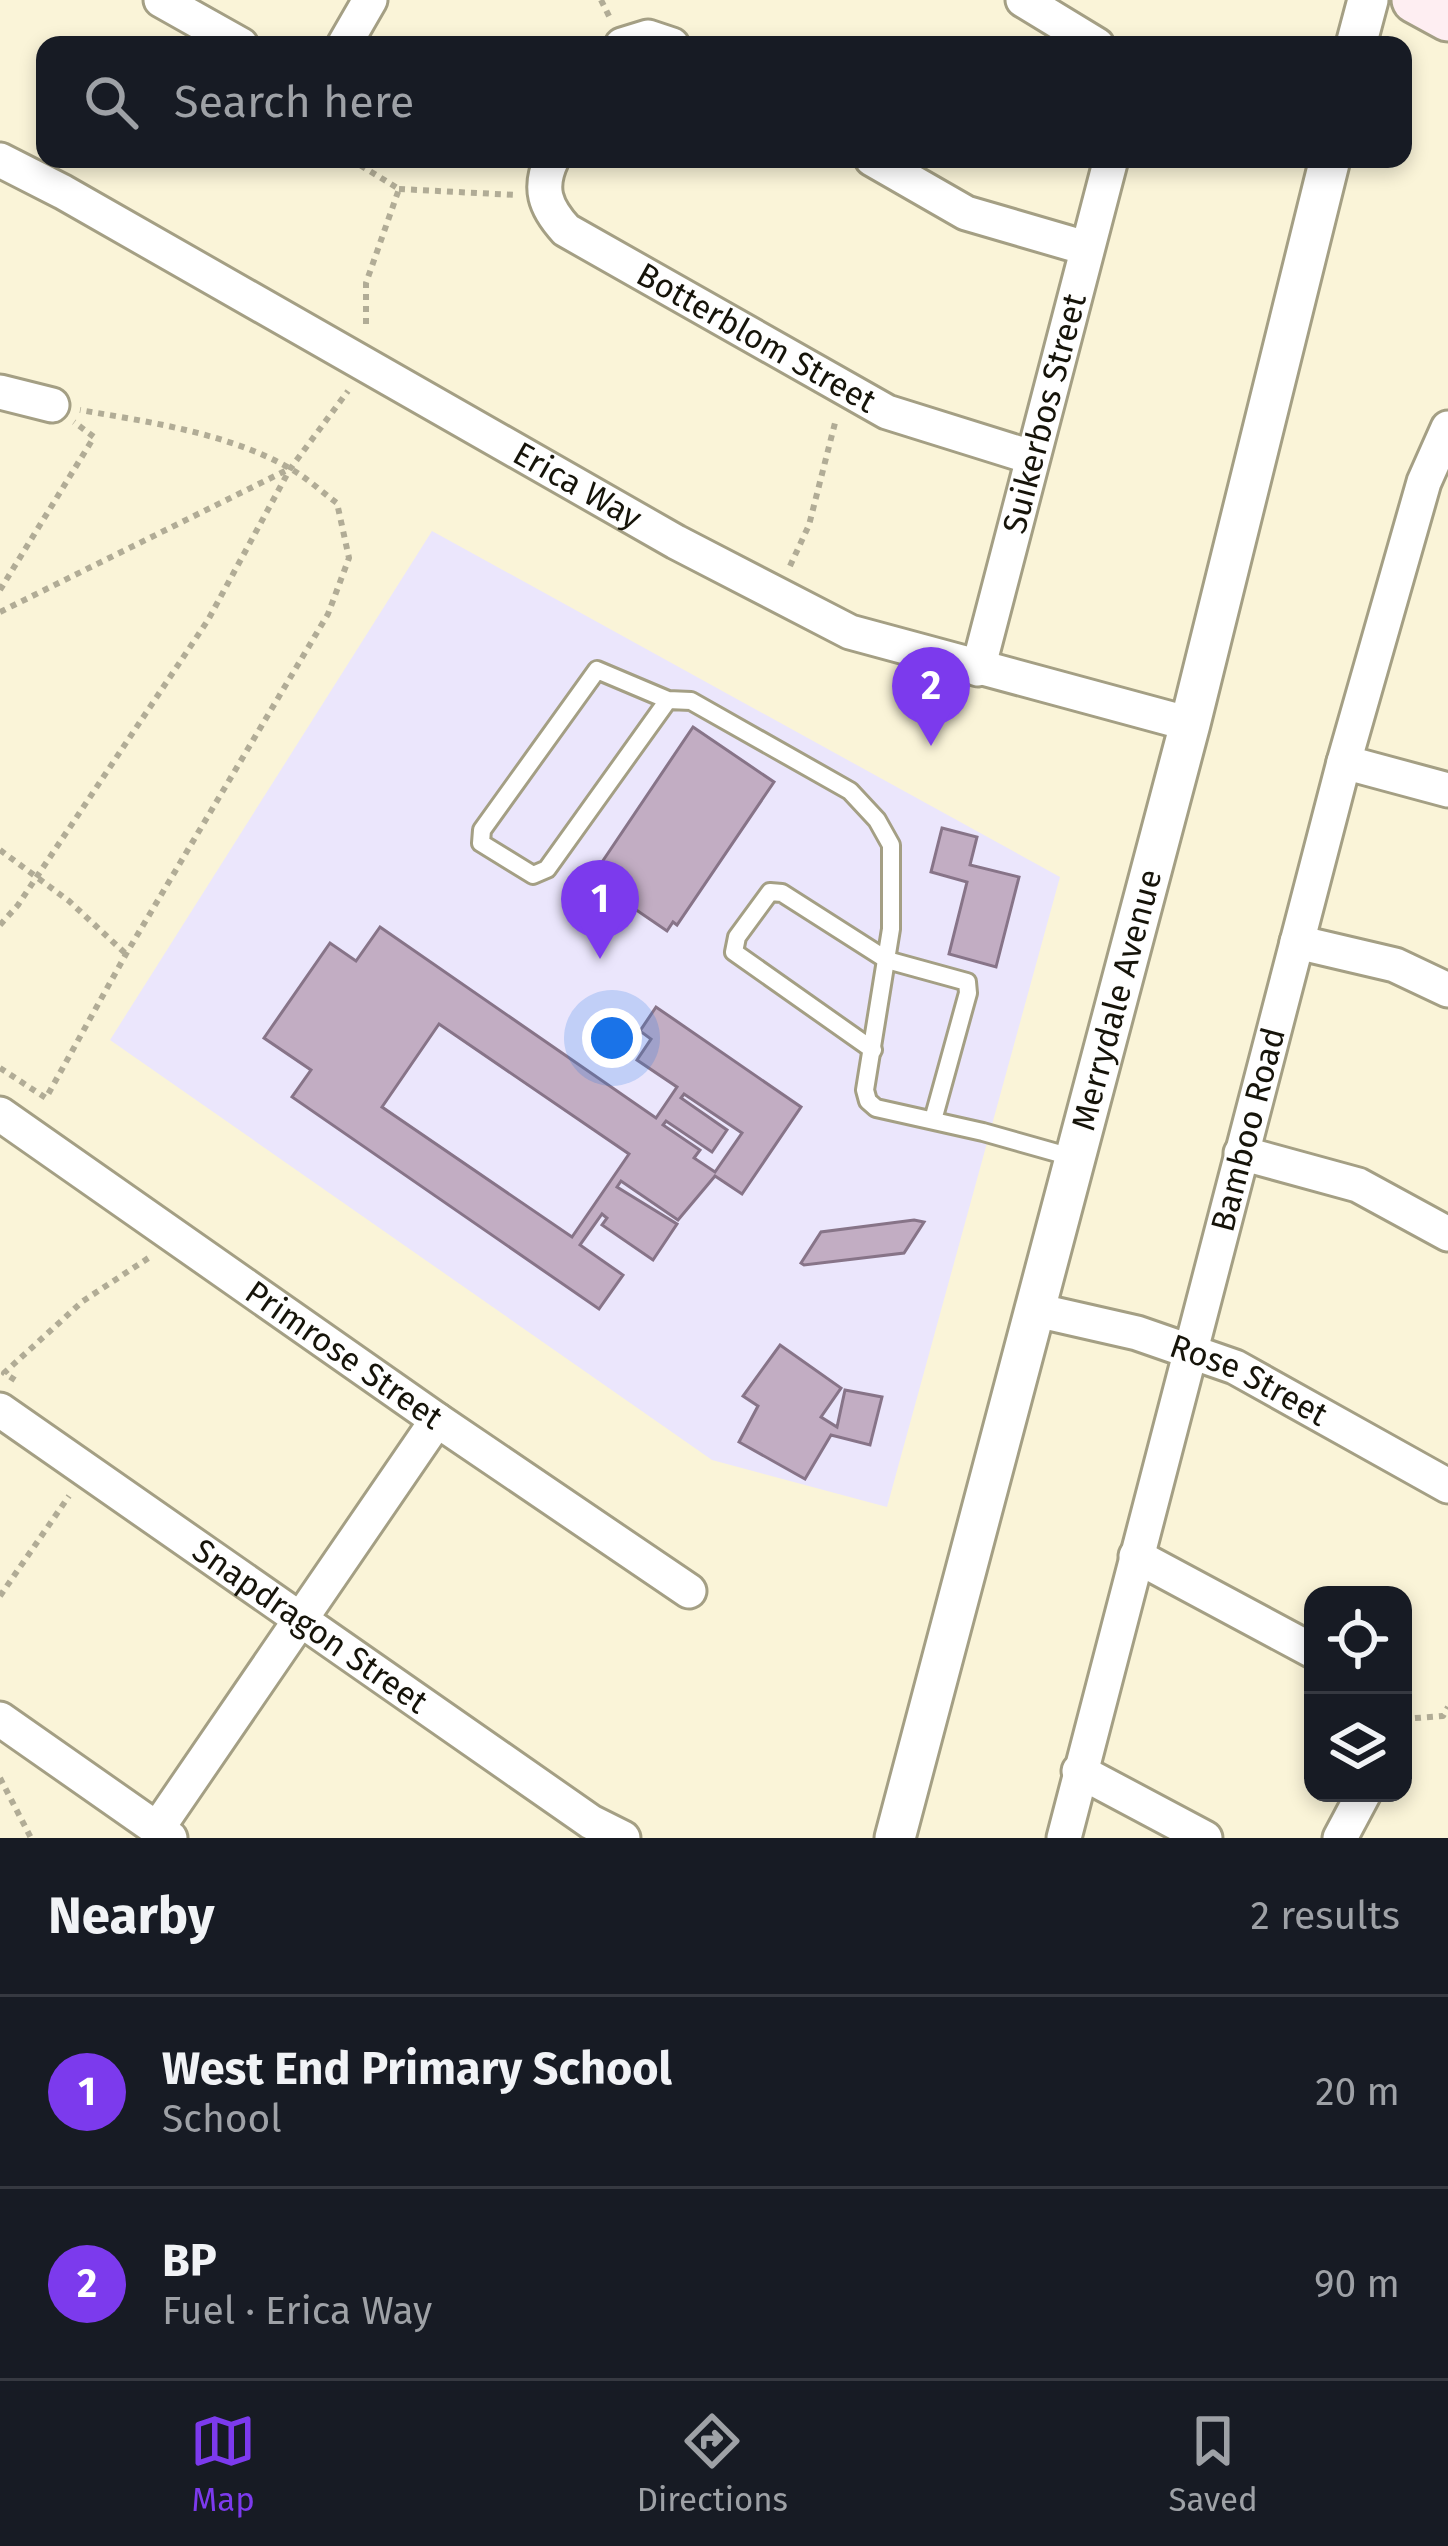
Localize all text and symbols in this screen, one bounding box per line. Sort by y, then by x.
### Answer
search box [36,36,1412,168]
icon: search [78,69,144,135]
text: Search here [174,75,414,129]
street label: Botterblom Street [630,254,883,422]
street label: Suikerbos Street [994,289,1095,538]
street label: Erica Way [506,433,649,538]
pin: 2 [892,647,970,746]
pin: 1 [561,860,639,959]
street label: Merrydale Avenue [1063,865,1171,1135]
your location [582,1008,642,1068]
street label: Bamboo Road [1203,1023,1294,1236]
street label: Primrose Street [238,1272,450,1438]
street label: Rose Street [1165,1326,1335,1435]
street label: Snapdragon Street [185,1530,435,1722]
map controls [1304,1586,1412,1802]
button: locate [1304,1586,1412,1694]
button: layers [1304,1694,1412,1802]
text: Nearby [48,1885,214,1947]
text: 2 results [1251,1893,1400,1939]
text: West End Primary School [162,2042,672,2096]
text: 1 [78,2069,96,2115]
text: 20 m [1315,2069,1400,2115]
text: School [162,2096,282,2142]
text: BP [162,2234,217,2288]
text: 2 [77,2261,97,2307]
text: 90 m [1314,2261,1400,2307]
text: Fuel · Erica Way [162,2288,432,2334]
tab: Map [190,2408,256,2520]
tab: Directions [637,2408,788,2520]
tab: Saved [1168,2408,1258,2520]

